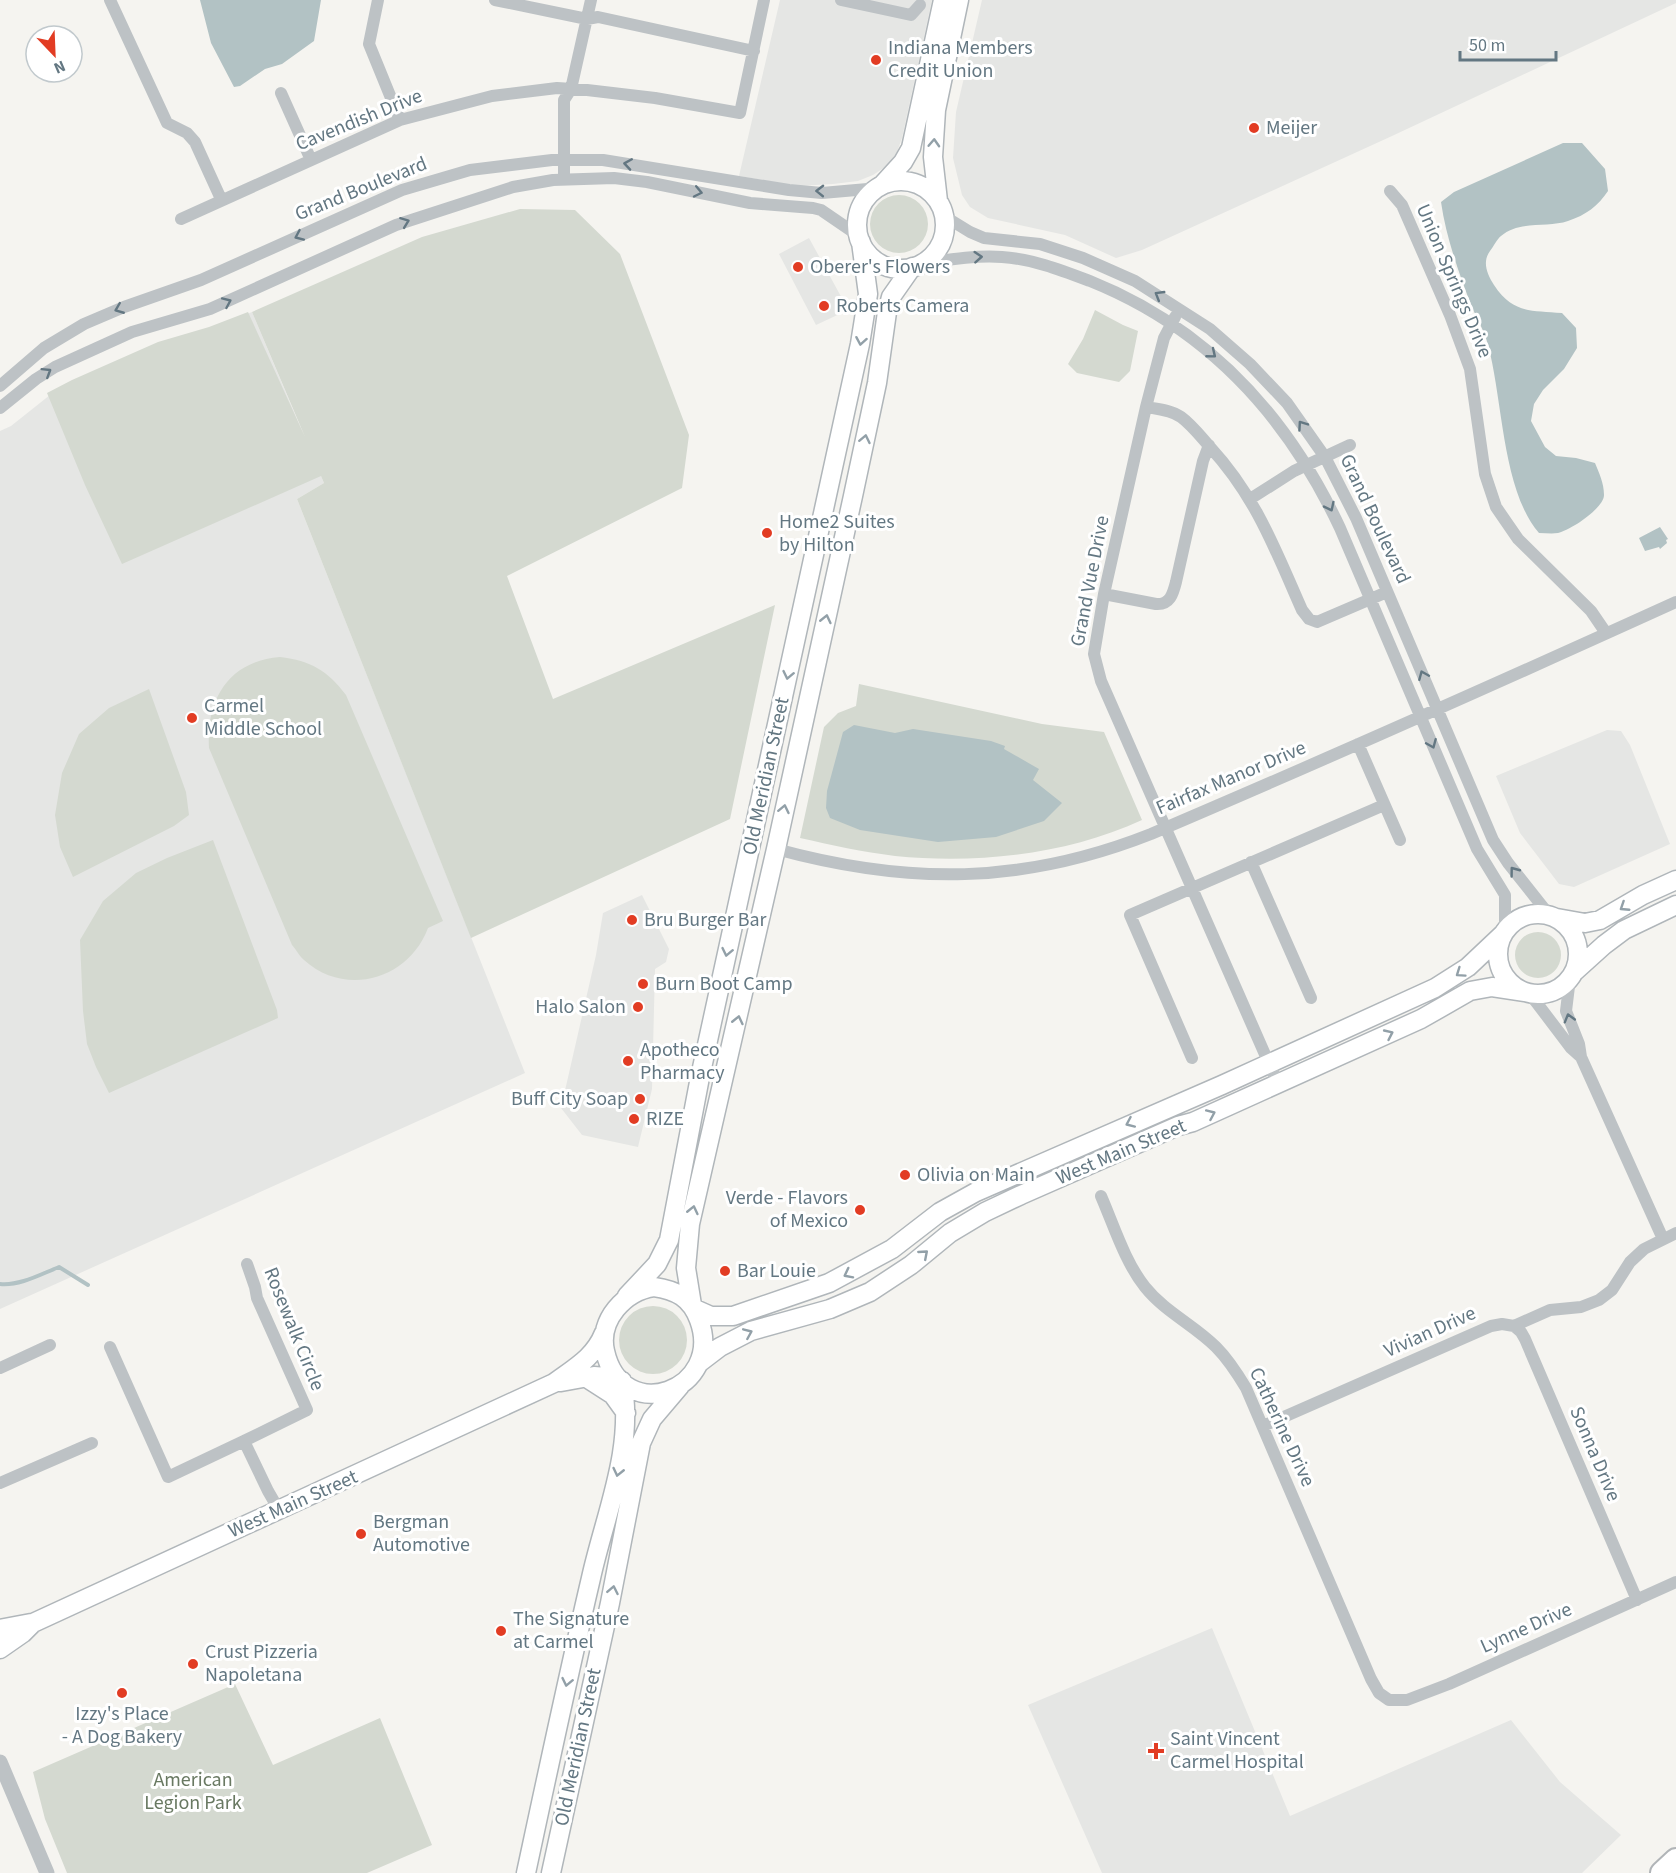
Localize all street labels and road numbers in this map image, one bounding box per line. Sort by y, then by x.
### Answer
street label: Cavendish Drive [292,82,427,158]
street label: Grand Boulevard [291,150,431,228]
street label: Union Springs Drive [1409,200,1499,362]
street label: Grand Boulevard [1333,449,1417,589]
street label: Grand Vue Drive [1064,513,1116,649]
street label: Old Meridian Street [736,694,796,858]
street label: Fairfax Manor Drive [1152,734,1310,822]
street label: West Main Street [1052,1112,1191,1192]
street label: Rosewalk Circle [257,1263,332,1395]
street label: Vivian Drive [1380,1299,1480,1365]
street label: Catherine Drive [1242,1363,1322,1491]
street label: Sonna Drive [1562,1402,1628,1506]
street label: West Main Street [224,1463,362,1545]
street label: Lynne Drive [1476,1595,1576,1661]
street label: Old Meridian Street [548,1665,608,1829]

